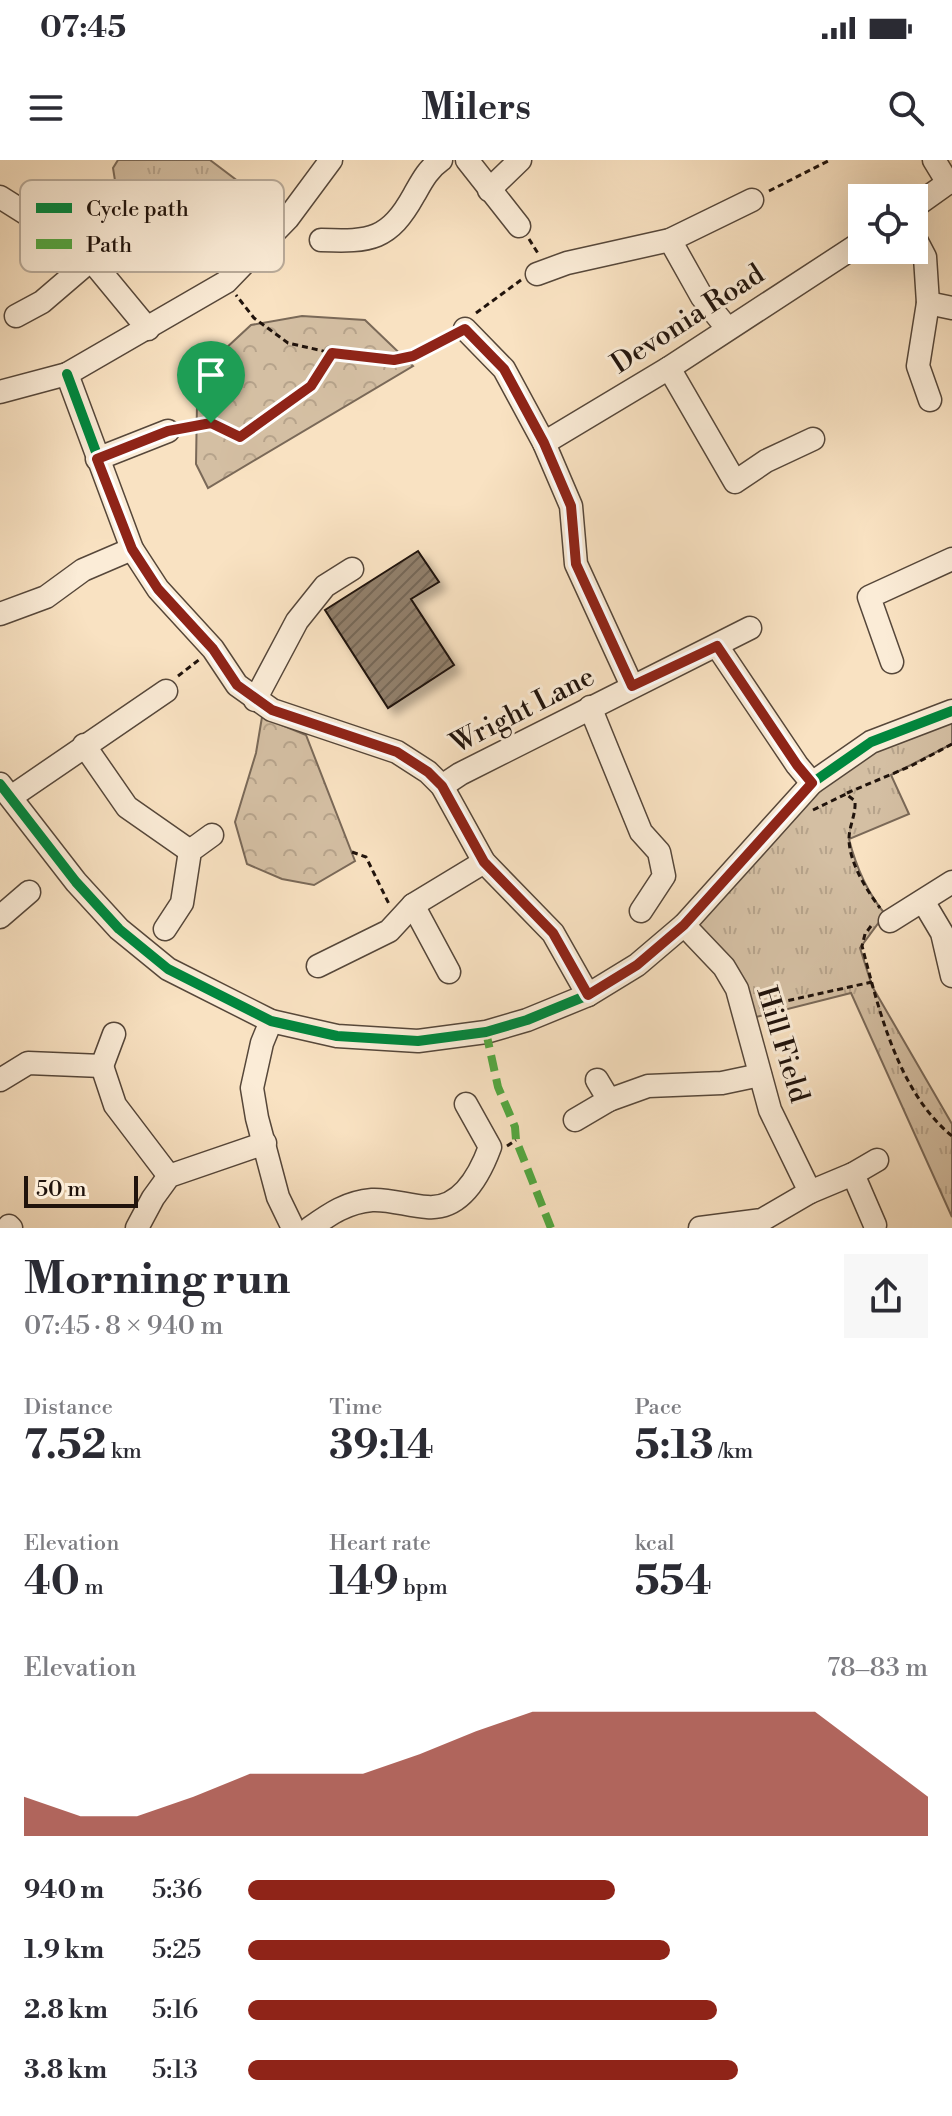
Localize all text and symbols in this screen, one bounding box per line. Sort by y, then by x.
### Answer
text: 07:45 [40,9,126,47]
icon: menu [24,86,68,130]
text: Milers [421,86,531,131]
icon: search [884,86,928,130]
legend [20,180,284,272]
map controls [848,184,928,264]
button: locate [848,184,928,264]
text: Cycle path [86,196,189,223]
text: Path [86,232,132,259]
street label: Devonia Road [605,257,771,382]
pin [177,341,245,423]
icon: arrive [189,353,233,397]
street label: Wright Lane [444,659,600,762]
street label: Hill Field [748,982,817,1107]
scale bar [24,1172,138,1208]
text: 50 m [36,1176,87,1203]
text: Morning run [24,1252,290,1307]
button: share [844,1254,928,1338]
text: 07:45 · 8 × 940 m [24,1310,223,1342]
text: Distance [24,1394,113,1421]
text: Time [329,1394,382,1421]
text: Pace [635,1394,682,1421]
text: 7.52 [24,1421,106,1471]
text: 39:14 [329,1421,434,1471]
text: 5:13 [635,1421,714,1471]
text: km [106,1438,142,1465]
text: /km [714,1438,753,1465]
text: Elevation [24,1530,119,1557]
text: Heart rate [329,1530,431,1557]
text: kcal [635,1530,675,1557]
text: 40 [24,1557,80,1607]
text: 149 [329,1557,399,1607]
text: 554 [635,1557,712,1607]
text: m [80,1574,104,1601]
text: bpm [399,1574,448,1601]
text: Elevation [24,1652,137,1684]
text: 78–83 m [827,1652,928,1684]
text: 940 m [24,1874,104,1906]
text: 5:36 [152,1874,202,1906]
text: 1.9 km [24,1934,104,1966]
text: 5:25 [152,1934,201,1966]
text: 2.8 km [24,1994,108,2026]
text: 5:16 [152,1994,198,2026]
text: 3.8 km [24,2054,107,2086]
text: 5:13 [152,2054,198,2086]

